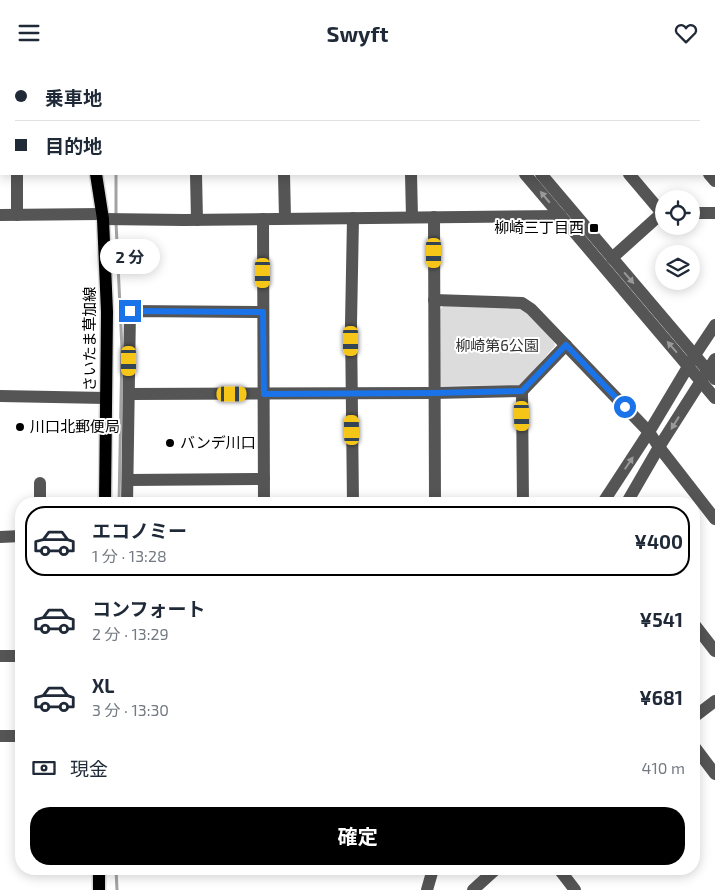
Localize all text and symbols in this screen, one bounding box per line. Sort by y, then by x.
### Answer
icon: menu [15,19,43,47]
icon: heart [672,19,700,47]
text: Swyft [327,20,388,46]
text: 乗車地 [45,86,102,109]
text: 目的地 [45,134,102,157]
one-way arrow [539,190,550,203]
map controls [655,190,700,290]
button: locate [655,190,700,235]
place label: 柳崎三丁目西 [494,218,584,236]
marker: 柳崎三丁目西 [588,222,600,234]
car [426,238,441,268]
callout: 2 分 [100,239,160,273]
button: layers [655,245,700,290]
text: 2 分 [116,247,144,266]
car [255,258,270,288]
one-way arrow [623,272,634,284]
street label: さいたま草加線 [80,287,98,391]
route end [119,300,141,322]
car [343,326,358,356]
park label: 柳崎第6公園 [455,336,539,354]
one-way arrow [667,341,678,354]
car [121,346,136,376]
car [217,387,247,402]
route start [614,396,636,418]
car [514,401,529,431]
car [344,415,359,445]
one-way arrow [670,416,680,429]
place label: 川口北郵便局 [30,417,120,435]
marker: 川口北郵便局 [14,421,26,433]
place label: バンデ川口 [180,433,256,451]
marker: バンデ川口 [164,437,176,449]
one-way arrow [624,456,634,470]
icon: car [32,519,77,564]
text: エコノミー [92,519,187,542]
text: ¥400 [634,530,683,553]
text: 1 分 · 13:28 [92,546,167,565]
icon: car [32,597,77,642]
text: コンフォート [92,597,205,620]
text: ¥541 [640,608,683,631]
text: 2 分 · 13:29 [92,624,169,643]
text: XL [92,674,114,697]
icon: car [32,675,77,720]
text: ¥681 [639,686,683,709]
text: 3 分 · 13:30 [92,700,169,719]
icon: cash [30,754,58,782]
text: 現金 [70,757,108,780]
text: 410 m [642,758,685,777]
button: 確定 [30,807,685,865]

